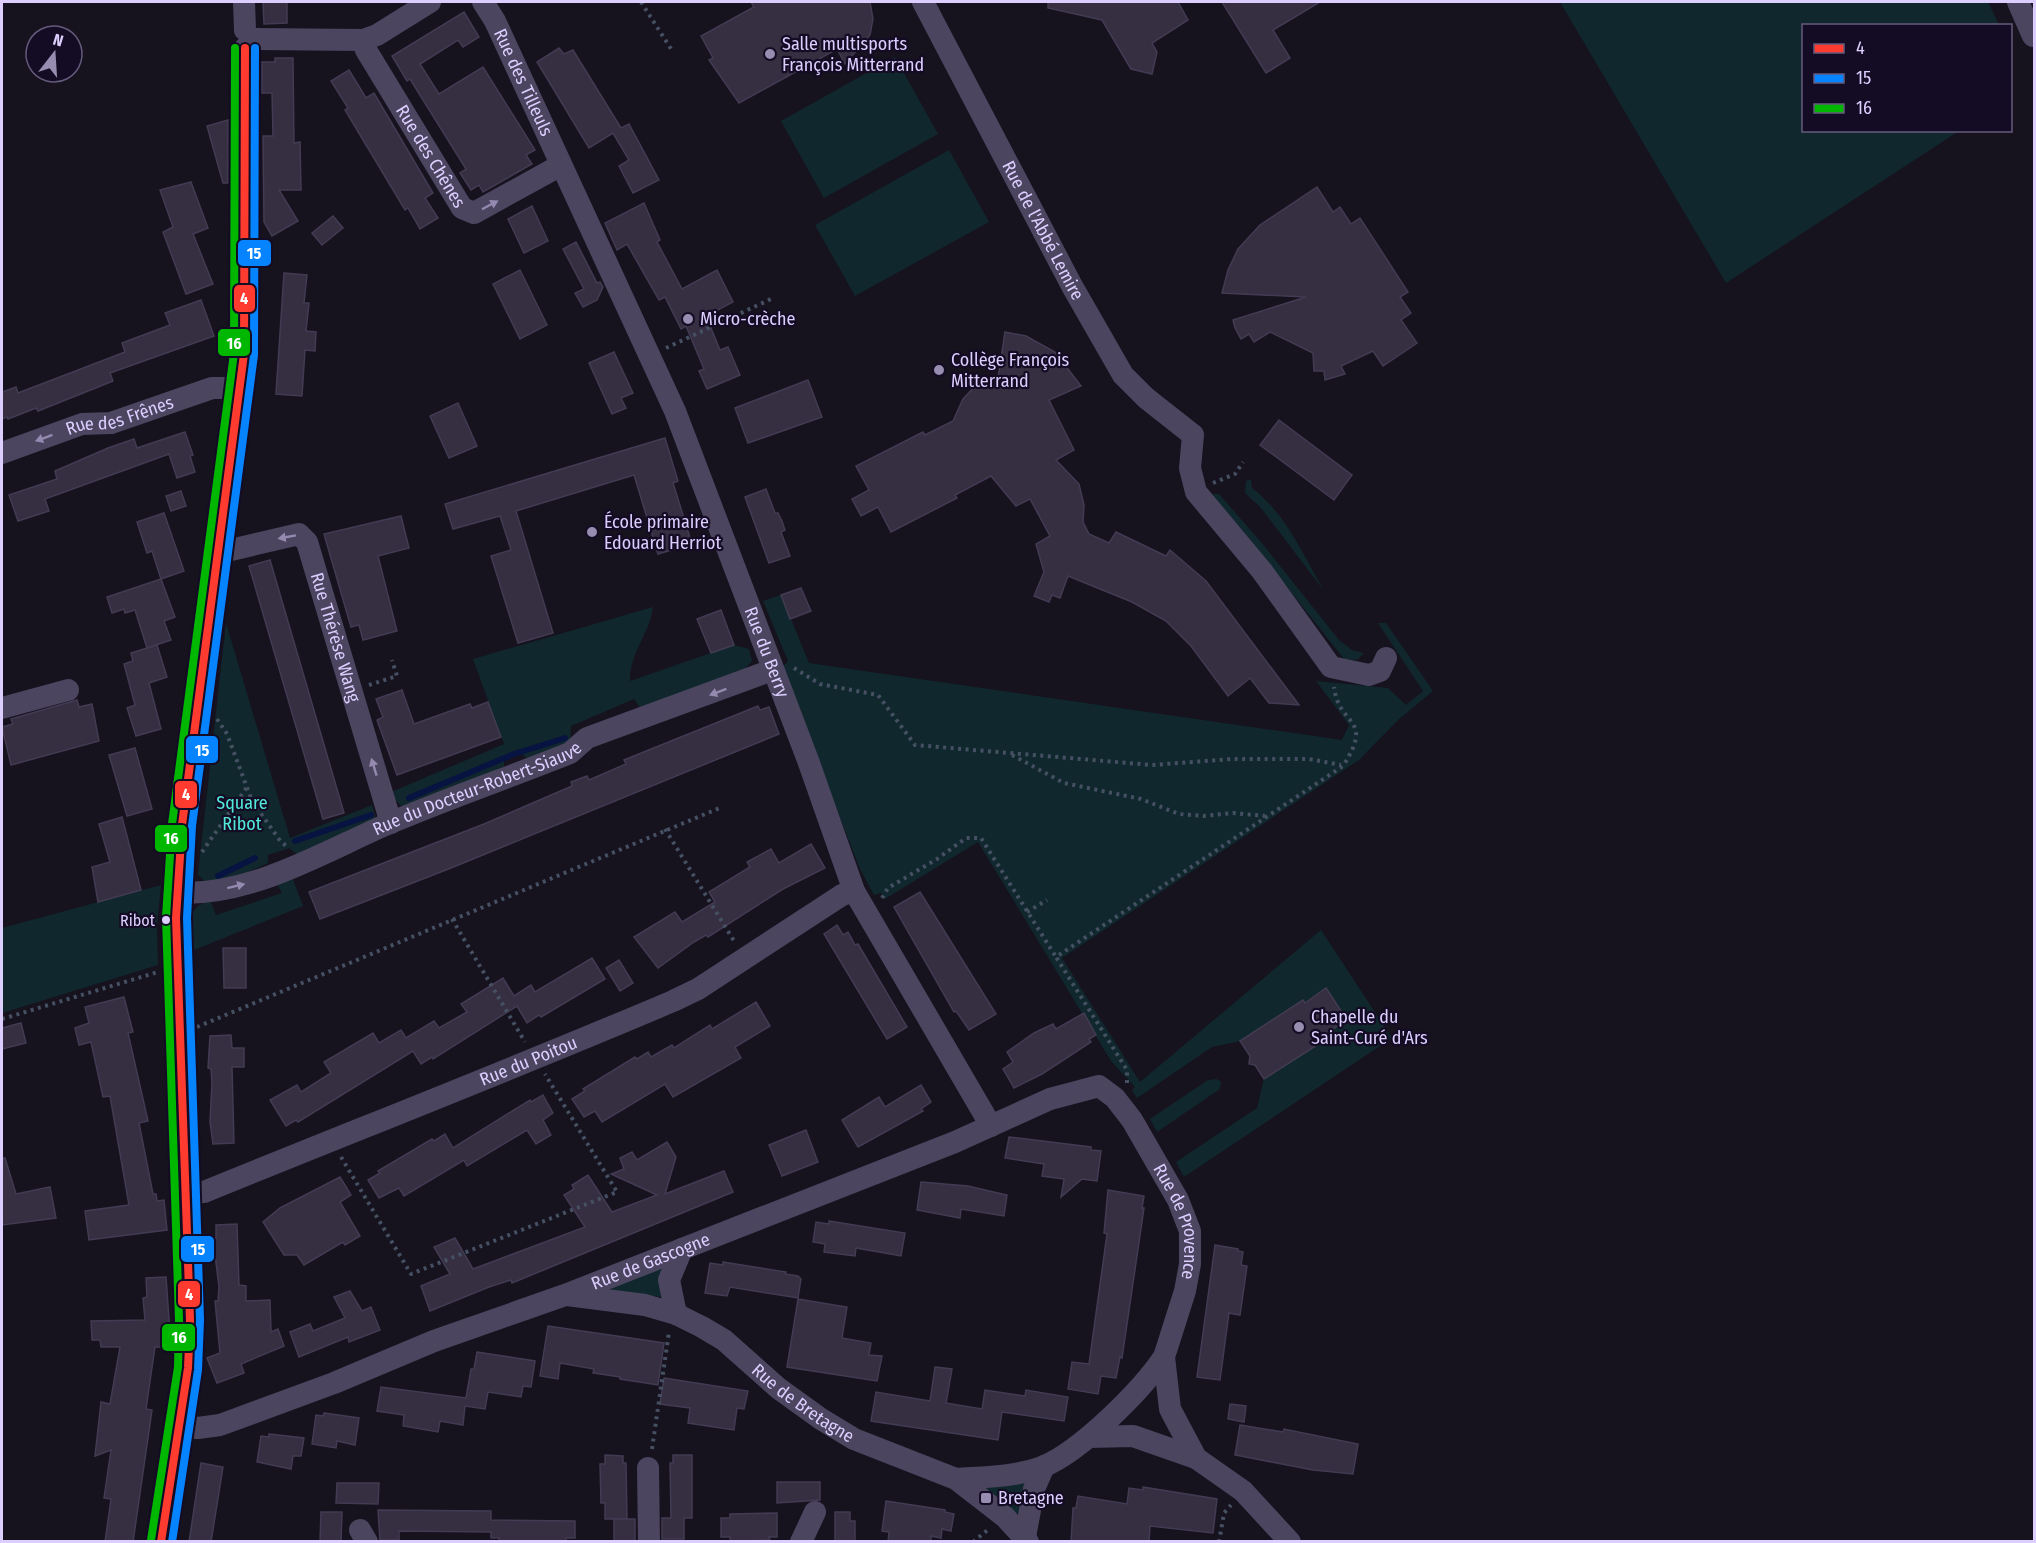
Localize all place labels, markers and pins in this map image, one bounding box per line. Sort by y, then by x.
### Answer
place label: Salle multisports François Mitterrand [782,33,924,76]
marker: Salle multisports François Mitterrand [763,47,777,61]
place label: Micro-crèche [700,308,795,330]
marker: Micro-crèche [681,312,695,326]
place label: Collège François Mitterrand [951,349,1070,392]
marker: Collège François Mitterrand [932,363,946,377]
place label: École primaire Edouard Herriot [604,510,721,554]
marker: École primaire Edouard Herriot [585,525,599,539]
place label: Ribot [120,911,156,930]
marker: Ribot [160,914,172,926]
place label: Chapelle du Saint-Curé d'Ars [1311,1006,1428,1049]
marker: Chapelle du Saint-Curé d'Ars [1292,1020,1306,1034]
place label: Bretagne [998,1487,1064,1509]
marker: Bretagne [979,1491,993,1505]

